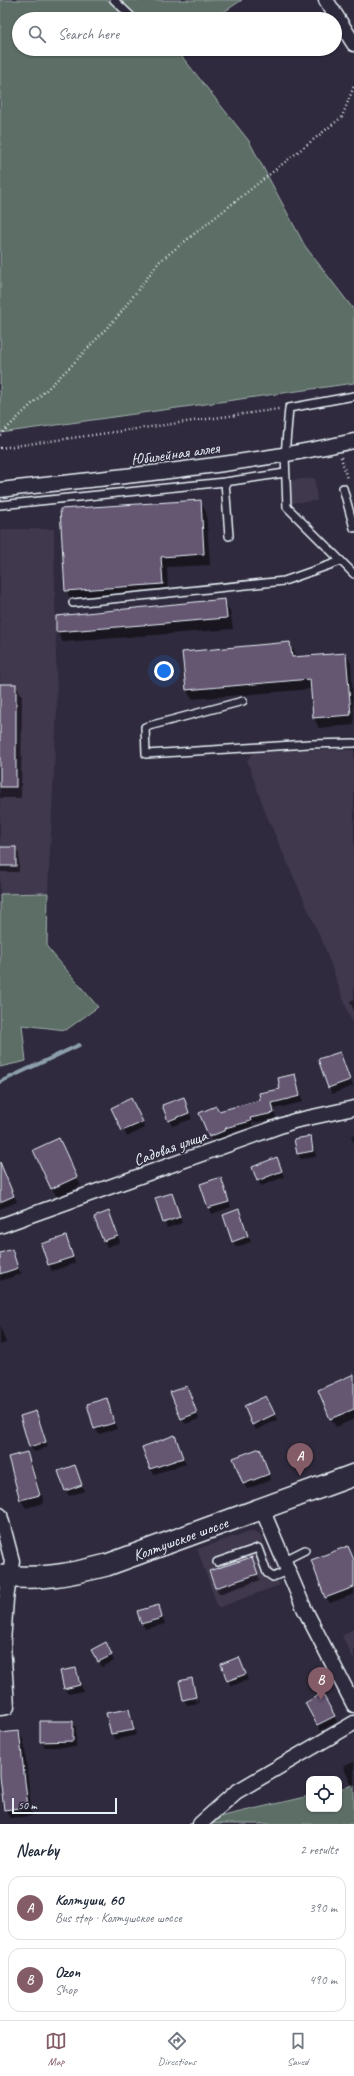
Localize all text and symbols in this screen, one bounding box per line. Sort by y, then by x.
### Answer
search box [12,12,342,56]
icon: search [26,23,48,45]
text: Search here [58,25,119,44]
street label: Юбилейная аллея [130,438,221,470]
your location [154,661,174,681]
street label: Садовая улица [131,1125,211,1170]
pin: A [287,1443,313,1476]
street label: Колтушское шоссе [130,1512,232,1566]
pin: B [308,1667,334,1700]
map controls [306,1776,342,1812]
button: locate [306,1776,342,1812]
scale bar [12,1796,117,1815]
text: 50 m [18,1798,37,1812]
text: Nearby [16,1840,59,1861]
text: 2 results [300,1842,338,1858]
text: Колтуши, 60 [55,1891,123,1910]
text: A [27,1900,33,1916]
text: 390 m [309,1900,337,1916]
text: Bus stop · Колтушское шоссе [55,1910,182,1926]
text: Ozon [55,1963,80,1982]
text: B [27,1972,33,1988]
text: 490 m [309,1972,337,1988]
text: Shop [55,1982,77,1998]
tab: Map [45,2030,67,2068]
tab: Directions [158,2030,196,2068]
tab: Saved [287,2030,309,2068]

